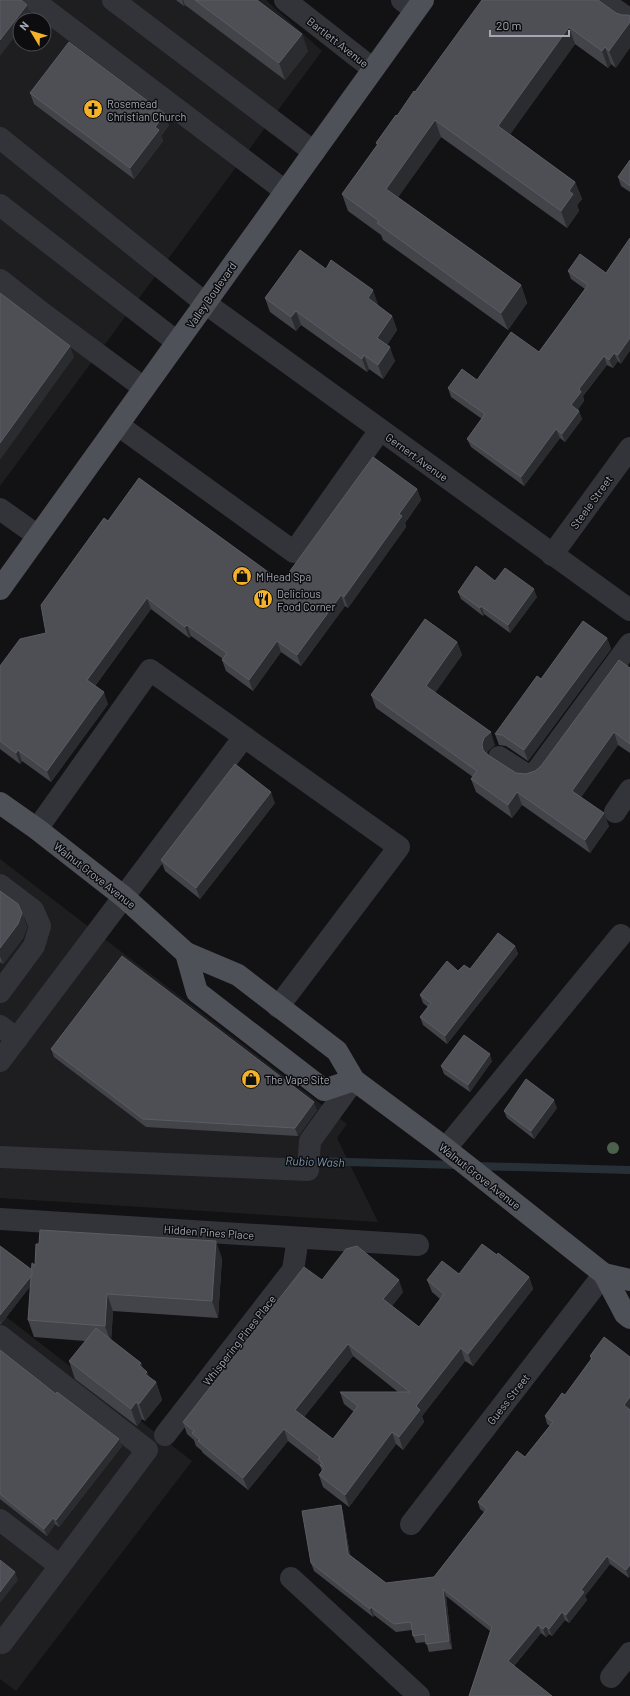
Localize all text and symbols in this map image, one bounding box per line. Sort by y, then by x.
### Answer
north arrow [12,12,52,52]
scale bar [490,12,569,38]
street label: Bartlett Avenue [305,14,371,70]
text: 20 m [496,18,522,32]
text: N [16,19,31,32]
place label: Rosemead Christian Church [107,97,186,123]
church icon: Rosemead Christian Church [82,98,104,120]
street label: Valley Boulevard [183,260,239,330]
street label: Gernert Avenue [383,430,451,484]
street label: Steele Street [567,473,615,531]
shop icon: M Head Spa [231,565,253,587]
place label: M Head Spa [256,570,311,583]
place label: Delicious Food Corner [277,587,335,613]
restaurant icon: Delicious Food Corner [252,588,274,610]
street label: Walnut Grove Avenue [52,839,138,911]
shop icon: The Vape Site [240,1068,262,1090]
place label: The Vape Site [265,1073,330,1086]
street label: Walnut Grove Avenue [437,1140,523,1212]
water label: Rubio Wash [285,1153,345,1169]
street label: Hidden Pines Place [163,1222,255,1242]
street label: Whispering Pines Place [200,1292,278,1388]
street label: Guess Street [484,1371,532,1427]

